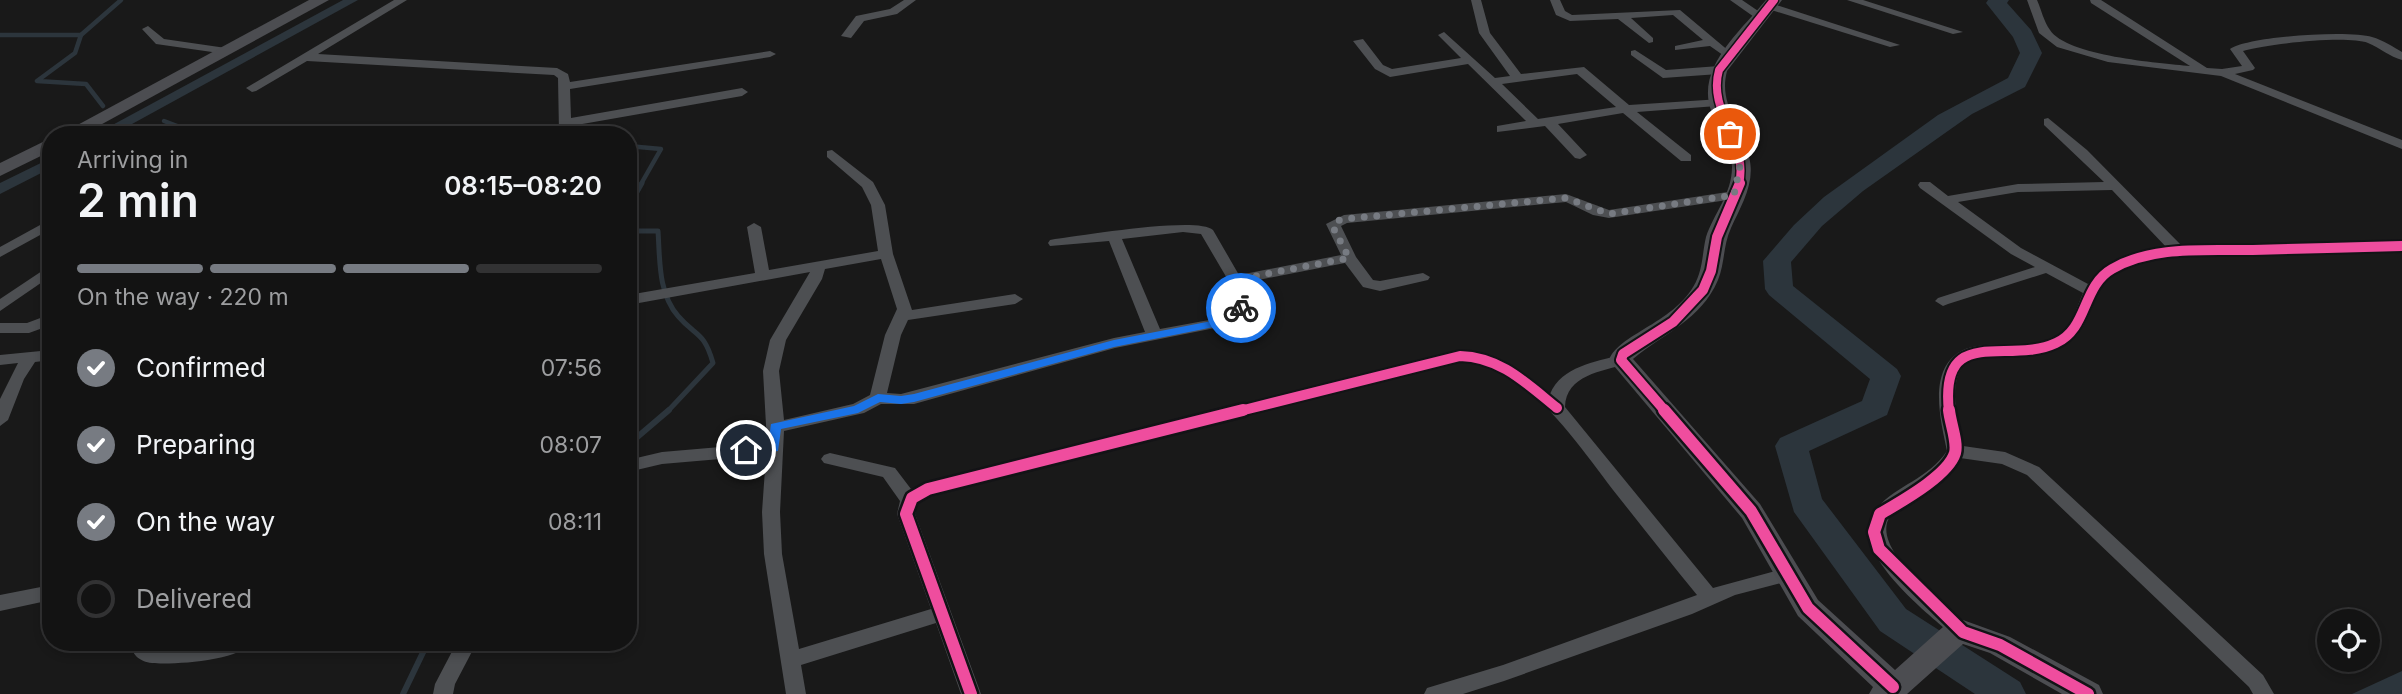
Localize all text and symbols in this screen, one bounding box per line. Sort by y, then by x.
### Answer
pin [1700,104,1760,164]
icon: bag [1711,115,1749,153]
text: Arriving in [77,146,188,174]
text: 08:15–08:20 [444,170,602,201]
text: 2 min [77,172,199,228]
courier [1206,273,1276,343]
text: On the way · 220 m [77,283,289,311]
icon: bike [1222,289,1260,327]
icon: check [77,349,115,387]
text: Confirmed [136,352,266,383]
text: 07:56 [541,354,602,382]
pin [716,420,776,480]
icon: check [77,426,115,464]
text: Preparing [136,429,256,460]
text: 08:07 [540,431,602,459]
icon: home [727,431,765,469]
icon: check [77,503,115,541]
text: On the way [136,506,275,537]
text: 08:11 [548,508,602,536]
text: Delivered [136,583,252,614]
map controls [2317,609,2380,672]
button: locate [2317,609,2380,672]

